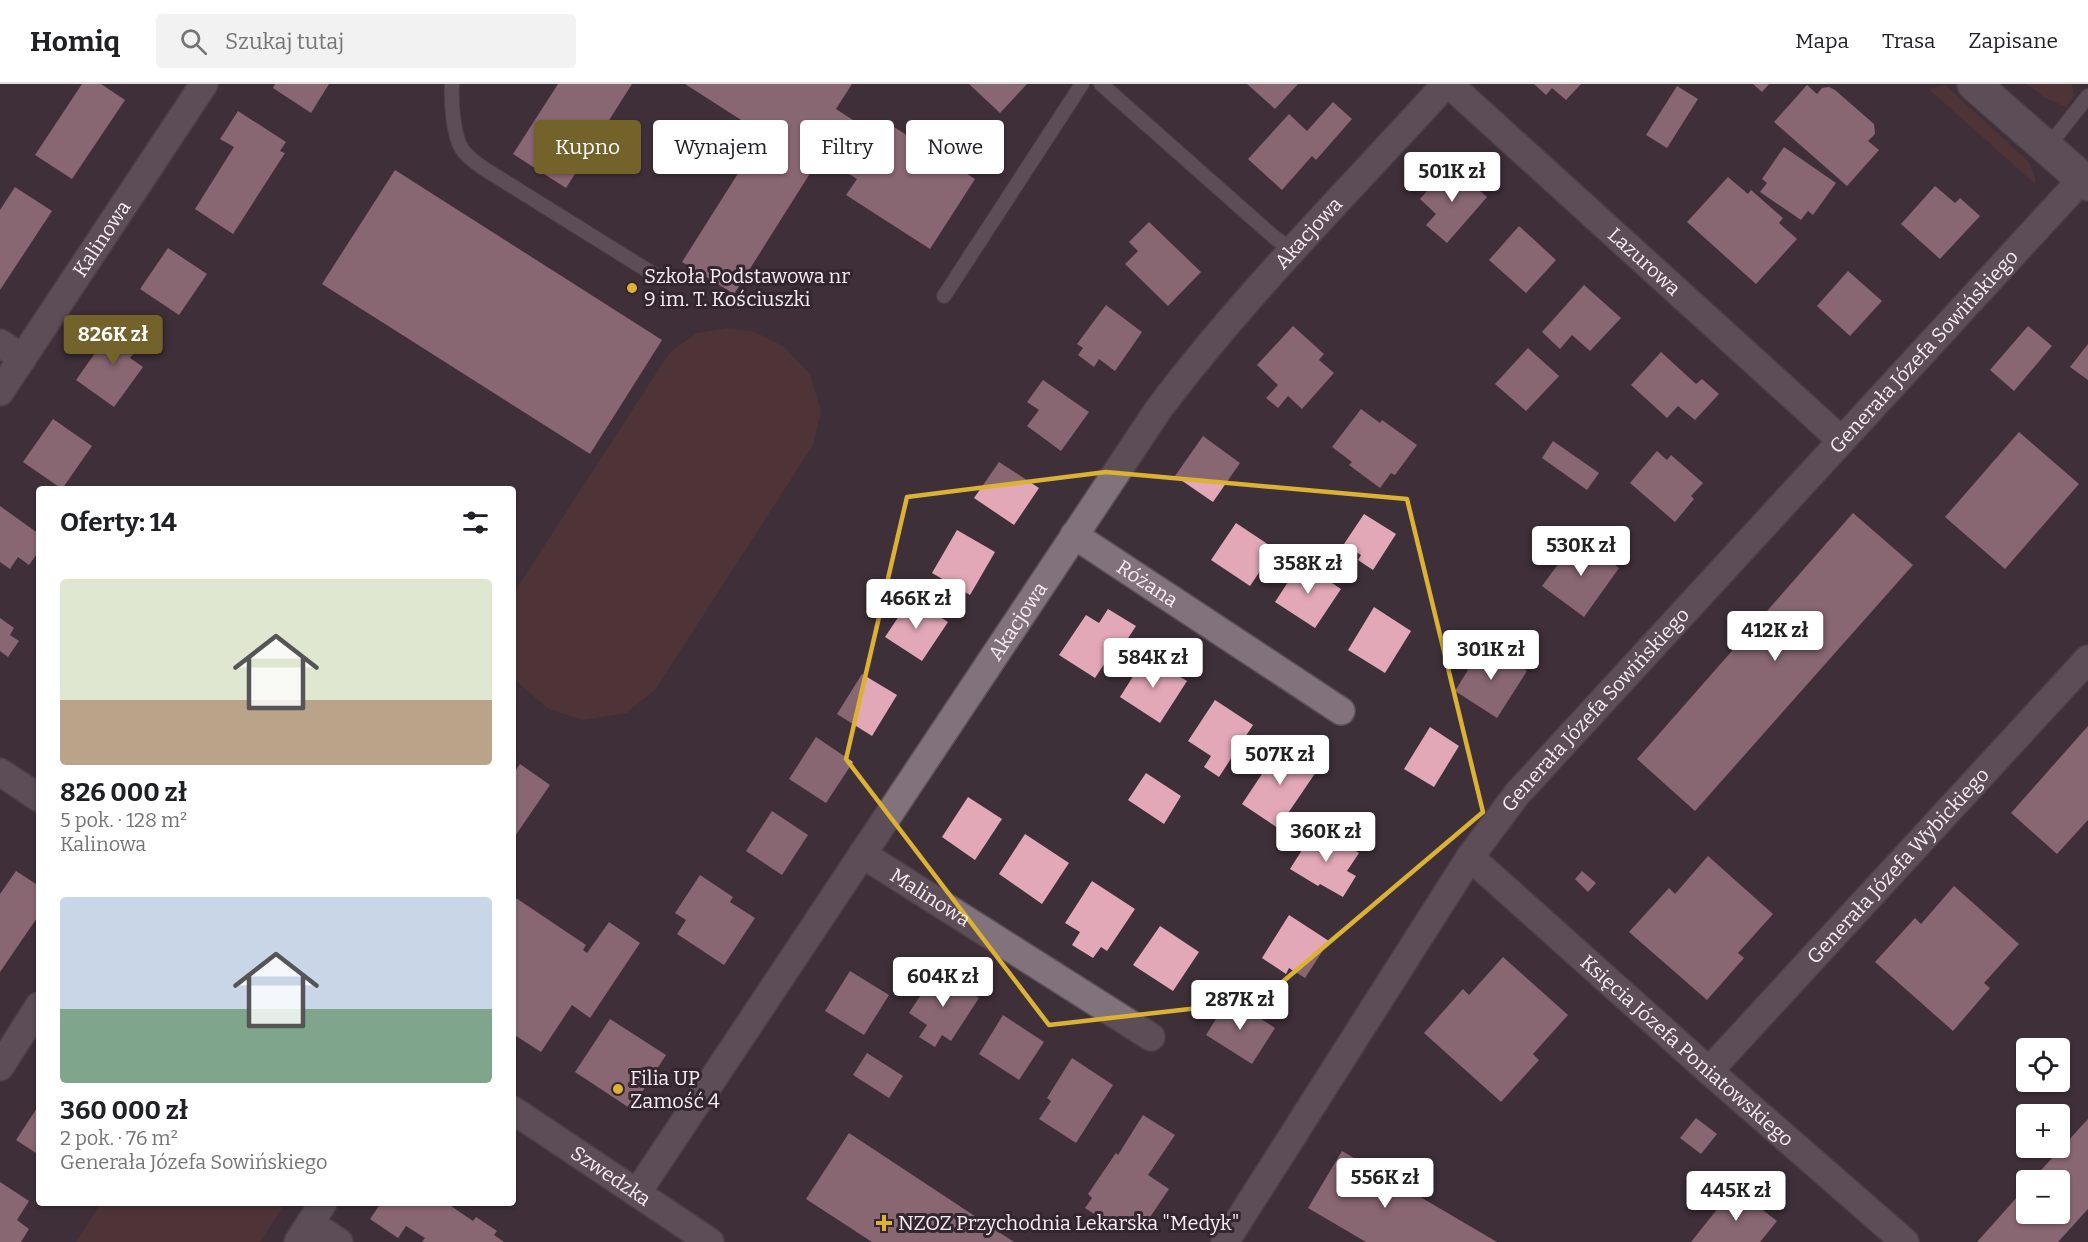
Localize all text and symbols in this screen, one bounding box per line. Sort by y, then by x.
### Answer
search box [156,14,576,68]
text: Homiq [30,25,120,58]
icon: search [177,25,210,58]
text: Szukaj tutaj [225,28,344,55]
text: Mapa [1795,28,1849,54]
text: Trasa [1882,28,1935,54]
text: Zapisane [1968,28,2058,54]
chip: Kupno [534,120,641,174]
chip: Wynajem [653,120,788,174]
chip: Filtry [800,120,894,174]
chip: Nowe [906,120,1004,174]
pin: 501K zł [1397,152,1507,203]
text: 501K zł [1418,159,1486,183]
street label: Akacjowa [1269,192,1347,274]
street label: Kalinowa [68,196,135,281]
street label: Lazurowa [1603,222,1686,301]
street label: Generała Józefa Sowińskiego [1824,245,2023,458]
place label: Szkoła Podstawowa nr 9 im. T. Kościuszki [644,264,850,311]
marker: Szkoła Podstawowa nr 9 im. T. Kościuszki [625,281,639,295]
pin: 826K zł [58,315,168,366]
text: 826K zł [78,322,148,346]
icon: filters [459,506,492,539]
text: Oferty: 14 [60,507,177,538]
pin: 530K zł [1526,526,1636,577]
text: 530K zł [1546,533,1616,557]
pin: 358K zł [1253,544,1363,595]
text: 358K zł [1273,551,1343,575]
street label: Różana [1112,555,1183,612]
street label: Akacjowa [983,577,1052,665]
pin: 466K zł [861,579,971,630]
text: 466K zł [880,586,952,610]
street label: Generała Józefa Sowińskiego [1496,603,1694,816]
pin: 412K zł [1720,611,1830,662]
icon: home [222,618,330,726]
text: 412K zł [1741,618,1809,642]
pin: 301K zł [1436,630,1546,681]
text: 301K zł [1457,637,1525,661]
pin: 584K zł [1098,638,1208,689]
text: 584K zł [1118,645,1188,669]
pin: 507K zł [1225,735,1335,786]
text: 507K zł [1245,742,1315,766]
street label: Generała Józefa Wybickiego [1802,763,1994,969]
text: 826 000 zł [60,777,187,808]
text: 5 pok. · 128 m² [60,808,187,832]
pin: 360K zł [1271,812,1381,863]
text: 360K zł [1290,819,1362,843]
text: Kalinowa [60,832,146,856]
street label: Malinowa [886,863,975,932]
icon: home [222,936,330,1044]
street label: Księcia Józefa Poniatowskiego [1576,950,1799,1151]
pin: 604K zł [888,957,998,1008]
text: 604K zł [907,964,979,988]
pin: 287K zł [1185,980,1295,1031]
text: 287K zł [1205,987,1275,1011]
map controls [2016,1038,2070,1224]
button: locate [2016,1038,2070,1092]
place label: Filia UP Zamość 4 [630,1066,720,1113]
marker: Filia UP Zamość 4 [611,1082,625,1096]
text: 360 000 zł [60,1095,188,1126]
button: + [2016,1104,2070,1158]
text: 2 pok. · 76 m² [60,1126,178,1150]
street label: Szwedzka [567,1140,656,1211]
text: Generała Józefa Sowińskiego [60,1150,327,1174]
pin: 556K zł [1330,1158,1440,1209]
text: 556K zł [1350,1165,1420,1189]
button: − [2016,1170,2070,1224]
pin: 445K zł [1681,1171,1791,1222]
text: 445K zł [1701,1178,1771,1202]
place label: NZOZ Przychodnia Lekarska "Medyk" [898,1211,1239,1235]
marker: NZOZ Przychodnia Lekarska "Medyk" [875,1214,893,1232]

